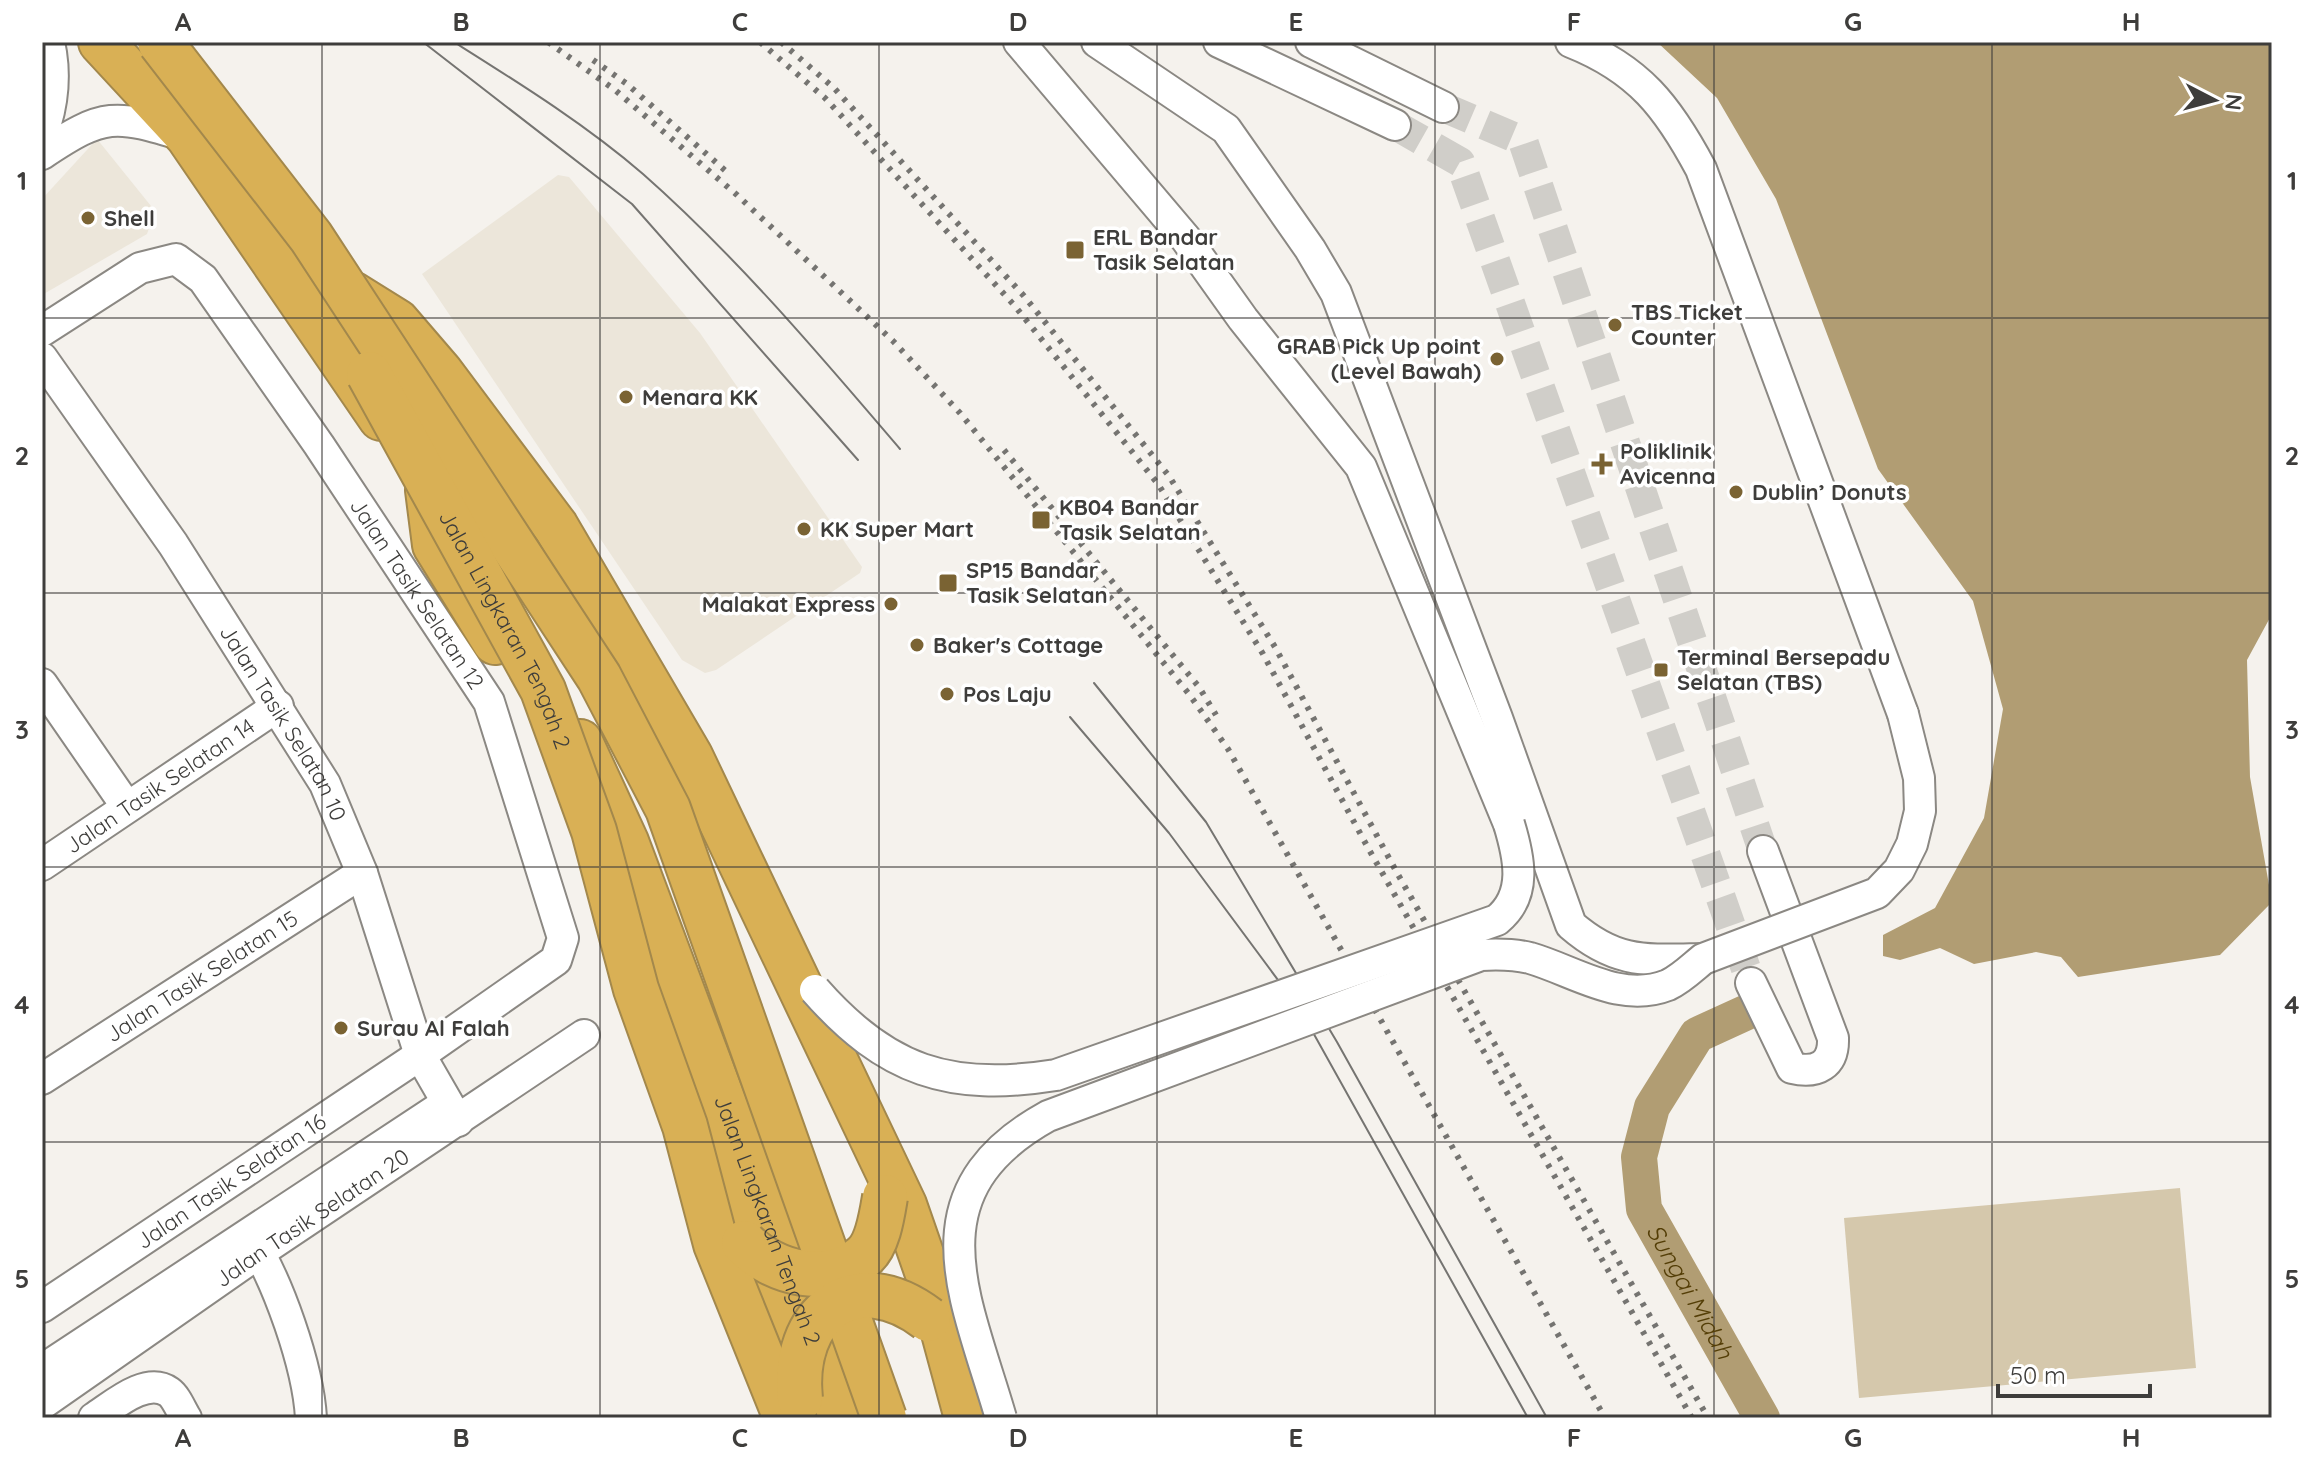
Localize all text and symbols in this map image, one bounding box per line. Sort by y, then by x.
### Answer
text: A [175,5,192,38]
text: B [452,5,470,38]
text: C [732,5,748,38]
text: D [1009,5,1027,38]
text: E [1289,5,1303,38]
text: F [1567,5,1581,38]
text: G [1844,5,1862,38]
text: H [2122,5,2140,38]
north arrow [2174,60,2254,140]
text: N [2219,93,2249,112]
text: 1 [17,164,27,197]
text: 1 [2287,164,2297,197]
place label: Shell [104,204,155,232]
marker: Shell [79,209,97,227]
place label: ERL Bandar Tasik Selatan [1093,223,1235,276]
marker: ERL Bandar Tasik Selatan [1064,239,1086,261]
place label: TBS Ticket Counter [1631,298,1743,351]
marker: TBS Ticket Counter [1606,316,1624,334]
place label: GRAB Pick Up point (Level Bawah) [1277,332,1481,385]
marker: GRAB Pick Up point (Level Bawah) [1488,350,1506,368]
place label: Menara KK [642,383,758,411]
marker: Menara KK [617,388,635,406]
place label: Poliklinik Avicenna [1620,437,1715,490]
text: 2 [15,439,29,472]
text: 2 [2285,439,2299,472]
marker: Poliklinik Avicenna [1591,453,1613,475]
place label: Dublin’ Donuts [1752,478,1907,506]
marker: Dublin’ Donuts [1727,483,1745,501]
street label: Jalan Tasik Selatan 12 [344,493,491,695]
place label: KB04 Bandar Tasik Selatan [1059,493,1201,546]
street label: Jalan Lingkaran Tengah 2 [433,505,577,753]
marker: KB04 Bandar Tasik Selatan [1030,509,1052,531]
place label: KK Super Mart [820,515,974,543]
marker: KK Super Mart [795,520,813,538]
place label: SP15 Bandar Tasik Selatan [966,556,1108,609]
marker: SP15 Bandar Tasik Selatan [937,572,959,594]
place label: Malakat Express [702,590,875,618]
marker: Malakat Express [882,595,900,613]
street label: Jalan Tasik Selatan 10 [214,620,353,825]
place label: Baker's Cottage [933,631,1103,659]
marker: Baker's Cottage [908,636,926,654]
place label: Terminal Bersepadu Selatan (TBS) [1677,643,1890,696]
marker: Terminal Bersepadu Selatan (TBS) [1652,661,1670,679]
place label: Pos Laju [963,680,1052,708]
marker: Pos Laju [938,685,956,703]
street label: Jalan Tasik Selatan 14 [60,712,260,859]
text: 3 [15,713,29,746]
text: 3 [2285,713,2299,746]
street label: Jalan Tasik Selatan 15 [100,904,303,1048]
text: 4 [14,988,30,1021]
text: 4 [2284,988,2300,1021]
place label: Surau Al Falah [357,1014,510,1042]
marker: Surau Al Falah [332,1019,350,1037]
street label: Jalan Lingkaran Tengah 2 [708,1091,827,1349]
street label: Jalan Tasik Selatan 16 [131,1107,331,1255]
street label: Jalan Tasik Selatan 20 [209,1142,414,1293]
water label: Sungai Midah [1641,1219,1740,1364]
text: 5 [15,1262,29,1295]
text: 5 [2285,1262,2299,1295]
scale bar [1998,1348,2150,1398]
text: 50 m [2010,1360,2066,1390]
text: A [175,1421,192,1454]
text: B [452,1421,470,1454]
text: C [732,1421,748,1454]
text: D [1009,1421,1027,1454]
text: E [1289,1421,1303,1454]
text: F [1567,1421,1581,1454]
text: G [1844,1421,1862,1454]
text: H [2122,1421,2140,1454]

